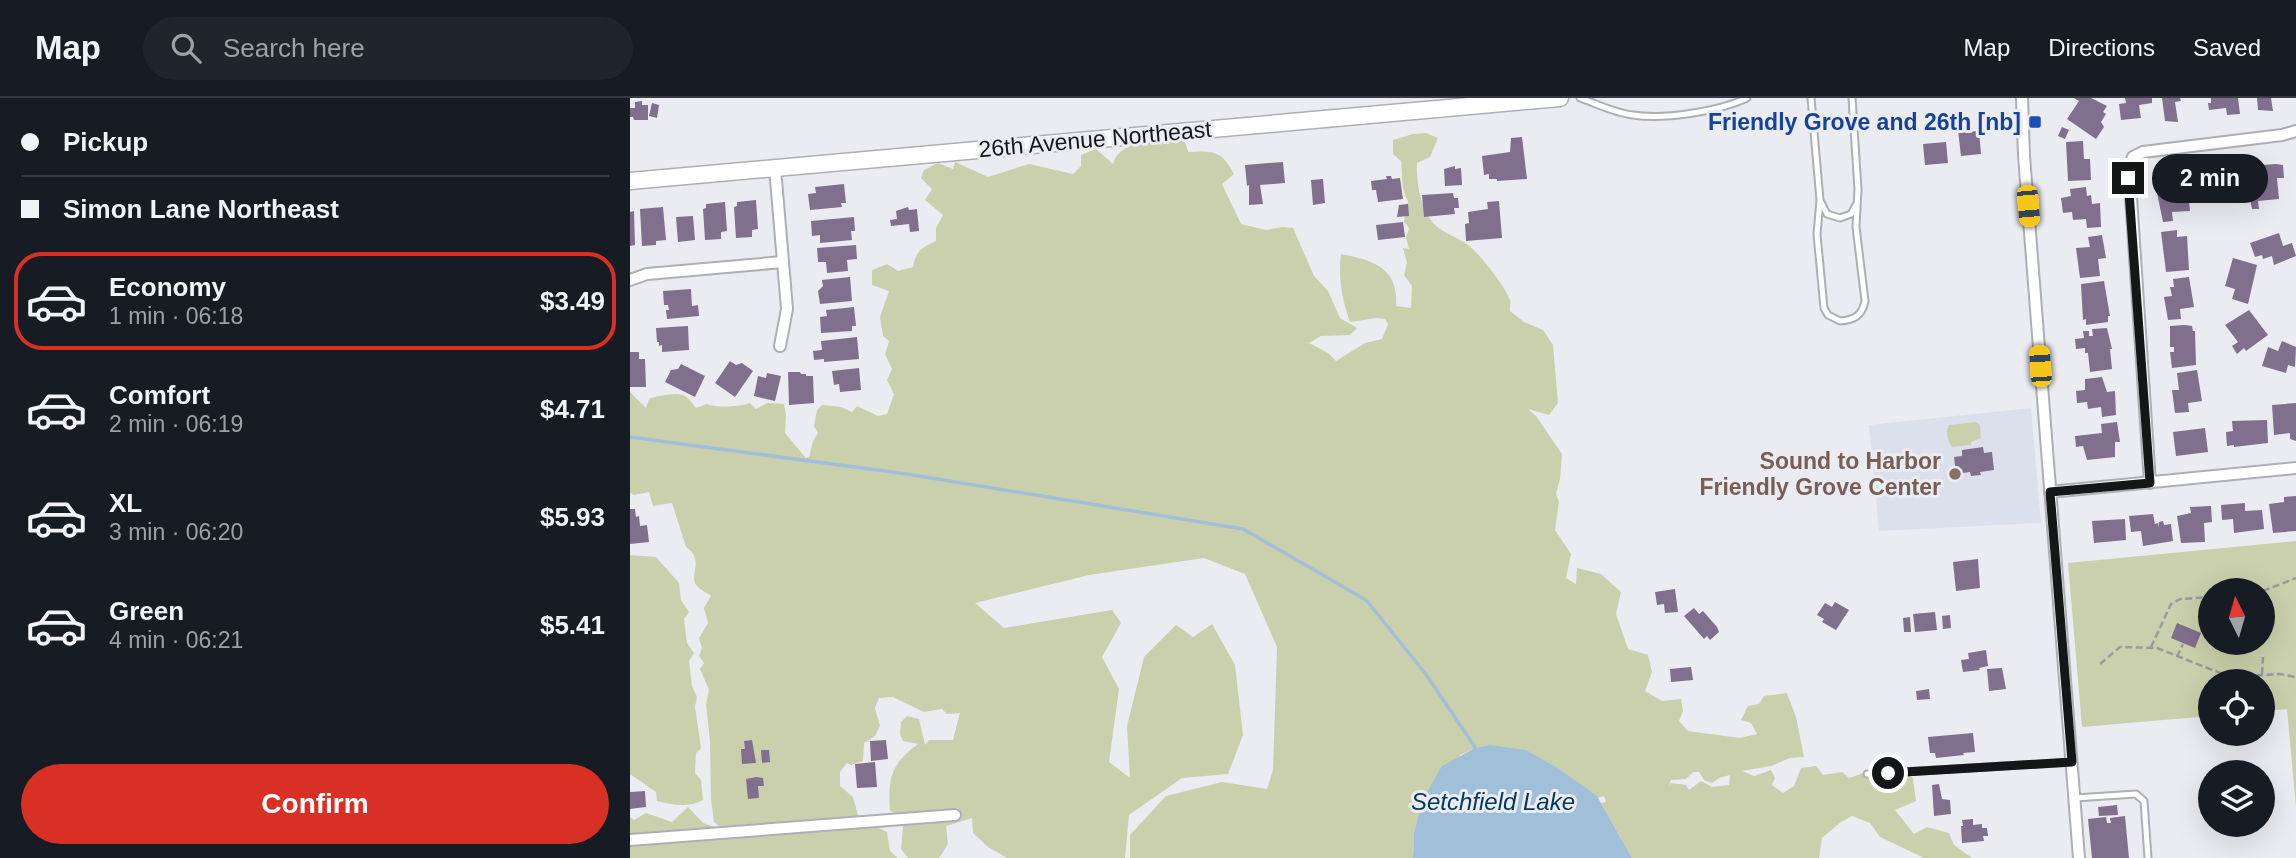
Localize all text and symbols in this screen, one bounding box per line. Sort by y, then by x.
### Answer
search box [143,17,633,80]
text: Map [35,29,101,66]
icon: search [167,29,205,67]
text: Search here [223,33,365,63]
text: Map [1964,34,2010,61]
text: Directions [2048,34,2155,61]
text: Saved [2193,34,2261,61]
place label: Friendly Grove and 26th [nb] [1708,109,2021,135]
marker: Friendly Grove and 26th [nb] [2027,114,2043,130]
street label: 26th Avenue Northeast [978,116,1213,162]
text: Pickup [63,127,148,157]
callout: 2 min [2152,154,2268,202]
route end [2112,162,2144,194]
text: 2 min [2180,165,2240,191]
car [2016,184,2041,228]
text: Simon Lane Northeast [63,194,339,224]
icon: car [25,270,88,333]
text: Economy [109,272,226,302]
text: $3.49 [540,286,605,316]
text: 1 min · 06:18 [109,303,243,329]
car [2029,344,2052,388]
icon: car [25,378,88,441]
text: Comfort [109,380,210,410]
text: $4.71 [540,394,605,424]
text: 2 min · 06:19 [109,411,243,437]
place label: Sound to Harbor Friendly Grove Center [1699,448,1941,500]
marker: Sound to Harbor Friendly Grove Center [1947,466,1963,482]
icon: car [25,486,88,549]
text: XL [109,488,142,518]
text: $5.93 [540,502,605,532]
text: 3 min · 06:20 [109,519,243,545]
north arrow [2198,578,2275,654]
map controls [2198,578,2275,837]
icon: car [25,594,88,657]
text: Green [109,596,184,626]
text: $5.41 [540,610,605,640]
text: 4 min · 06:21 [109,627,243,653]
button: locate [2198,669,2275,746]
route start [1872,757,1904,789]
button: layers [2198,760,2275,837]
button: Confirm [21,764,609,844]
water label: Setchfield Lake [1411,788,1575,815]

